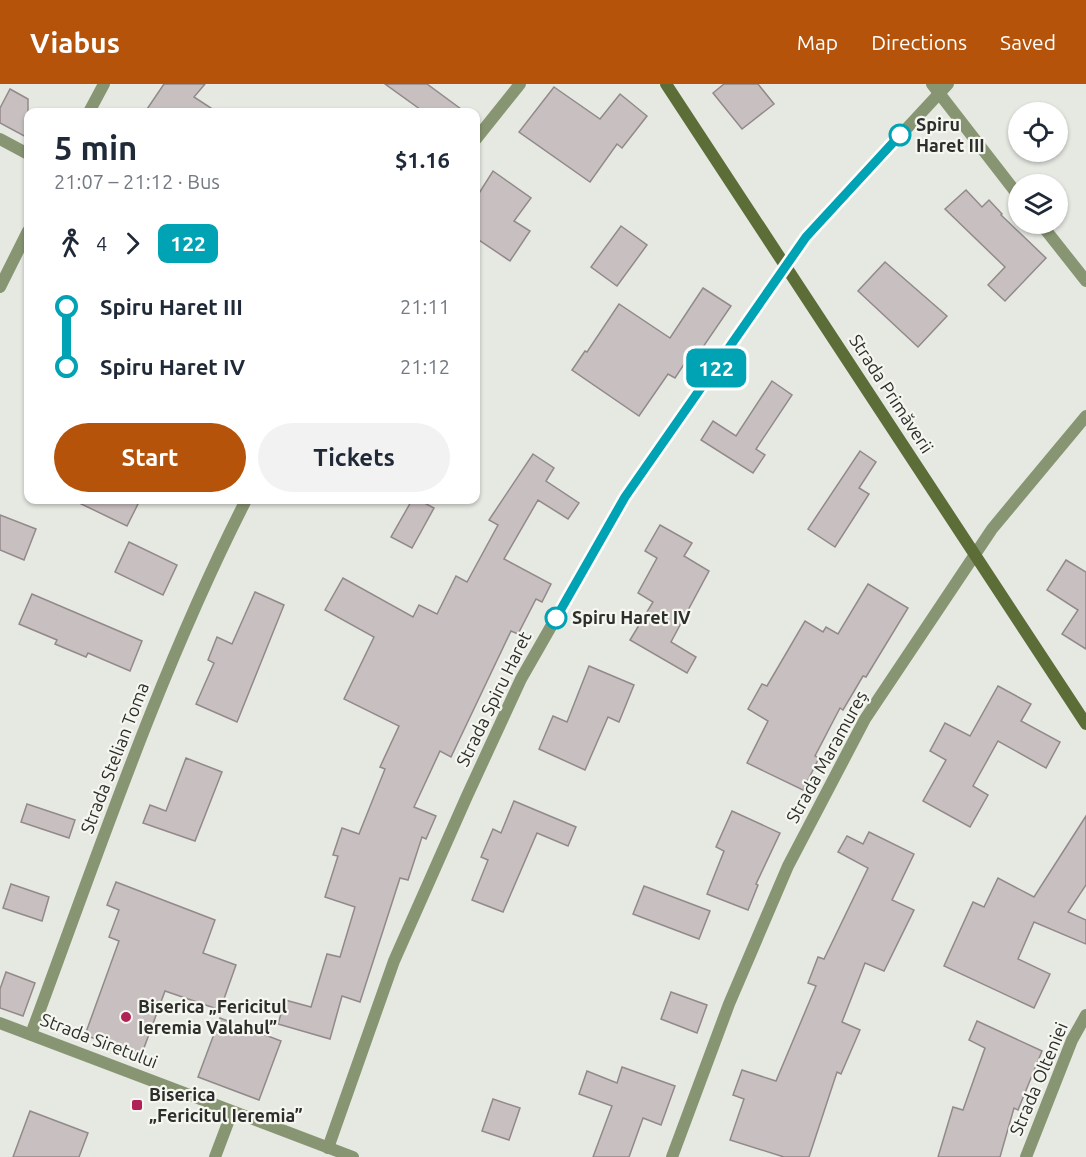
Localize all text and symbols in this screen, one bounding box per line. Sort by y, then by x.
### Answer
text: Viabus [30,27,120,58]
text: Map [797,30,838,54]
text: Directions [871,30,967,54]
text: Saved [1000,30,1056,54]
map controls [1008,102,1068,234]
button: locate [1008,102,1068,162]
place label: Spiru Haret III [916,114,985,155]
marker: Spiru Haret III [889,124,911,146]
text: 5 min [54,129,137,166]
text: $1.16 [395,147,450,172]
text: 21:07 – 21:12 · Bus [54,170,220,193]
button: layers [1008,174,1068,234]
icon: walk [54,227,87,260]
icon: forward [116,227,149,260]
text: 122 [170,231,206,255]
text: 4 [96,232,107,255]
text: Spiru Haret III [100,294,243,319]
text: 21:11 [400,295,450,318]
street label: Strada Primăverii [846,330,938,457]
line badge: 122 [682,348,750,388]
text: Spiru Haret IV [100,354,245,379]
text: 21:12 [400,355,450,378]
text: 122 [698,356,734,380]
button: Start [54,423,246,492]
button: Tickets [258,423,450,492]
marker: Spiru Haret IV [545,607,567,629]
place label: Spiru Haret IV [572,607,691,627]
street label: Strada Spiru Haret [452,628,534,769]
street label: Strada Stelian Toma [76,679,152,836]
street label: Strada Maramureș [782,687,871,826]
place label: Biserica „Fericitul Ieremia Valahul” [138,996,288,1037]
street label: Strada Siretului [38,1009,161,1072]
marker: Biserica „Fericitul Ieremia Valahul” [119,1010,133,1024]
street label: Strada Olteniei [1005,1019,1071,1138]
place label: Biserica „Fericitul Ieremia” [149,1084,303,1125]
marker: Biserica „Fericitul Ieremia” [130,1098,144,1112]

